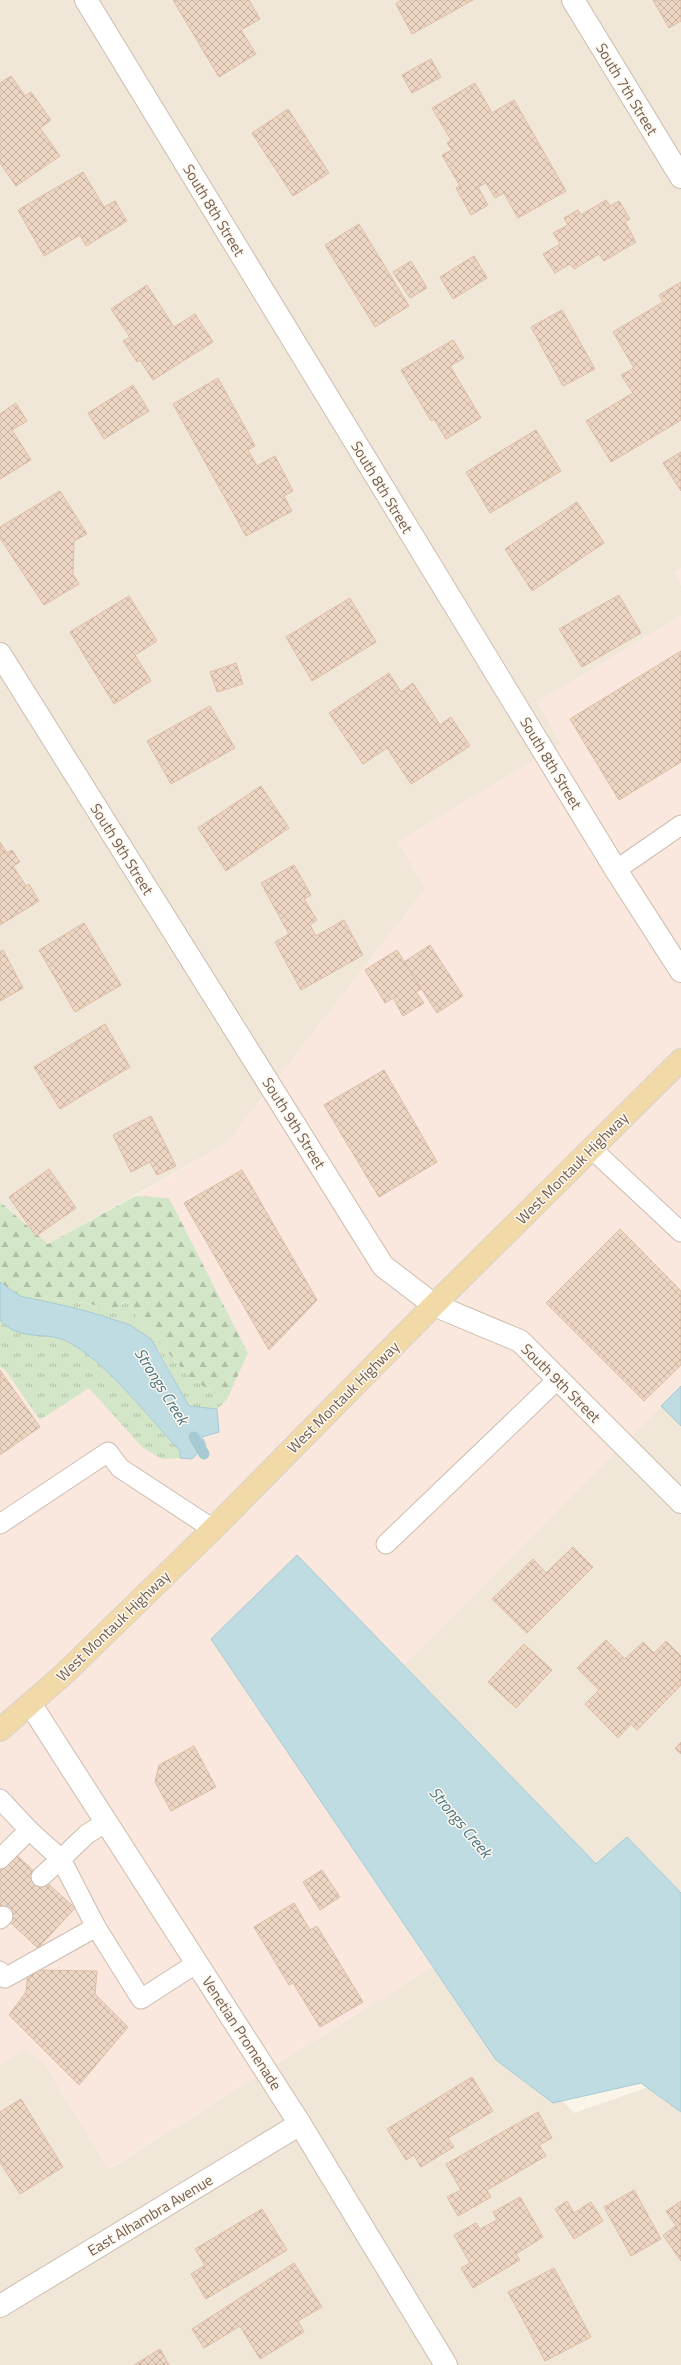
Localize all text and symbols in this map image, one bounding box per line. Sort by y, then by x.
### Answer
street label: South 7th Street [590,38,664,140]
street label: South 8th Street [177,159,251,261]
street label: South 8th Street [345,436,419,538]
street label: South 8th Street [514,712,588,814]
street label: South 9th Street [85,799,160,900]
street label: South 9th Street [257,1073,332,1174]
street label: West Montauk Highway [511,1107,633,1229]
street label: West Montauk Highway [282,1336,404,1458]
street label: South 9th Street [516,1338,607,1429]
water label: Strongs Creek [129,1343,196,1431]
street label: West Montauk Highway [51,1565,175,1687]
water label: Strongs Creek [424,1781,499,1864]
street label: Venetian Promenade [196,1971,288,2095]
street label: East Alhambra Avenue [83,2168,217,2262]

